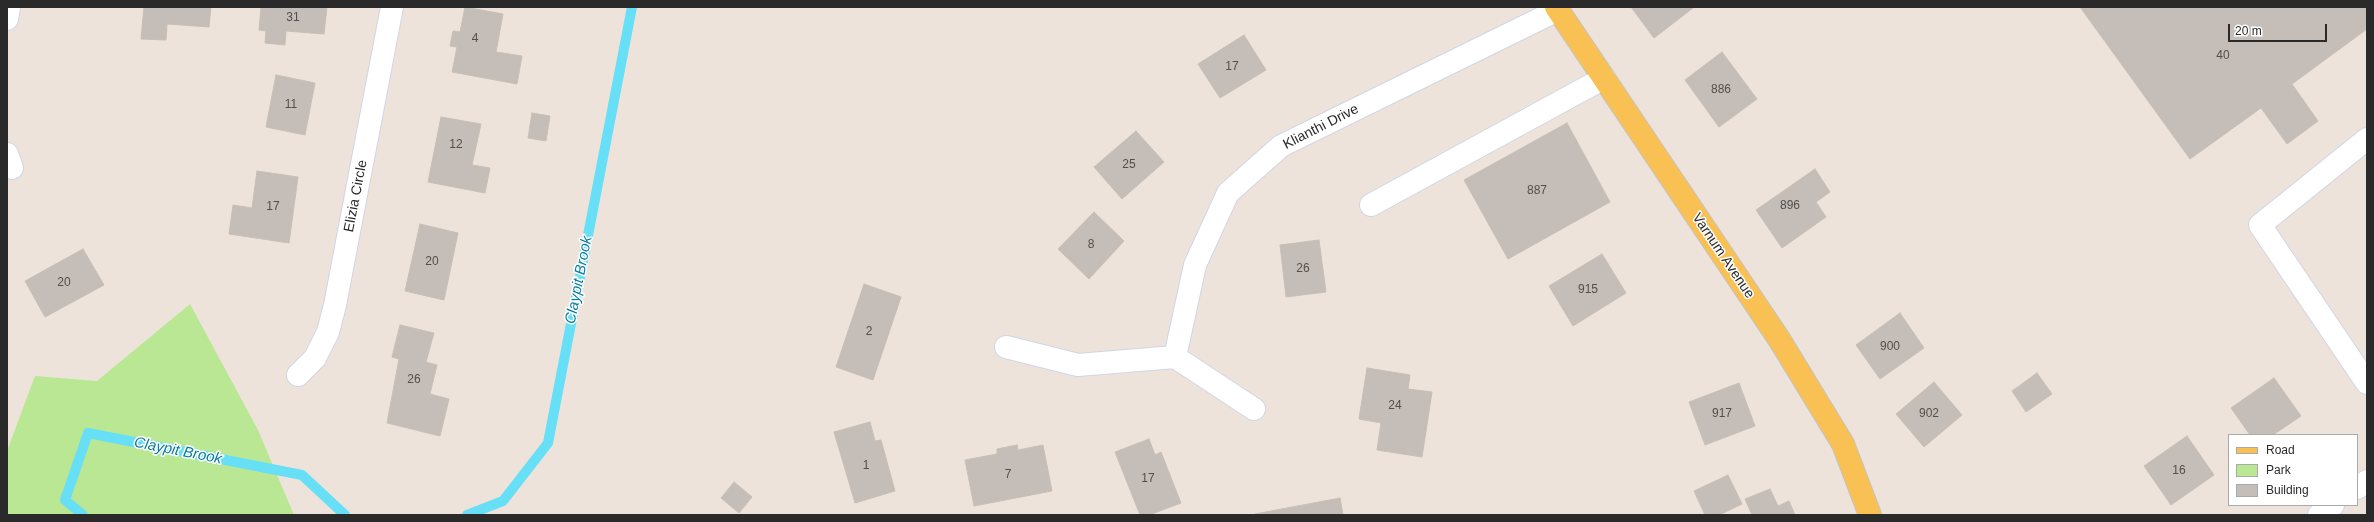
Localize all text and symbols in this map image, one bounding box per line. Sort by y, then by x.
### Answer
house number: 31 [286,11,300,25]
scale bar [2230,16,2329,42]
text: 20 m [2235,24,2262,38]
house number: 4 [472,32,478,46]
house number: 40 [2216,49,2230,63]
house number: 17 [1225,60,1239,74]
house number: 886 [1711,83,1731,97]
house number: 11 [285,98,297,112]
street label: Klianthi Drive [1280,101,1362,153]
house number: 12 [449,138,463,152]
house number: 25 [1122,158,1136,172]
street label: Elizia Circle [341,159,371,233]
house number: 887 [1527,184,1547,198]
house number: 896 [1780,199,1800,213]
house number: 17 [266,200,280,214]
street label: Varnum Avenue [1688,210,1758,302]
water label: Claypit Brook [562,235,596,325]
house number: 8 [1088,238,1094,252]
house number: 20 [425,255,439,269]
house number: 26 [1296,262,1310,276]
house number: 20 [57,276,71,290]
house number: 915 [1578,283,1598,297]
house number: 2 [866,325,872,339]
house number: 900 [1880,340,1900,354]
house number: 26 [407,373,421,387]
house number: 24 [1388,399,1402,413]
house number: 917 [1712,407,1732,421]
house number: 902 [1919,407,1939,421]
water label: Claypit Brook [133,434,223,468]
legend [2228,434,2358,506]
text: Road [2266,443,2295,457]
house number: 1 [863,459,869,473]
text: Park [2266,463,2291,477]
house number: 16 [2172,464,2186,478]
house number: 7 [1005,468,1011,482]
house number: 17 [1141,472,1155,486]
text: Building [2266,483,2309,497]

